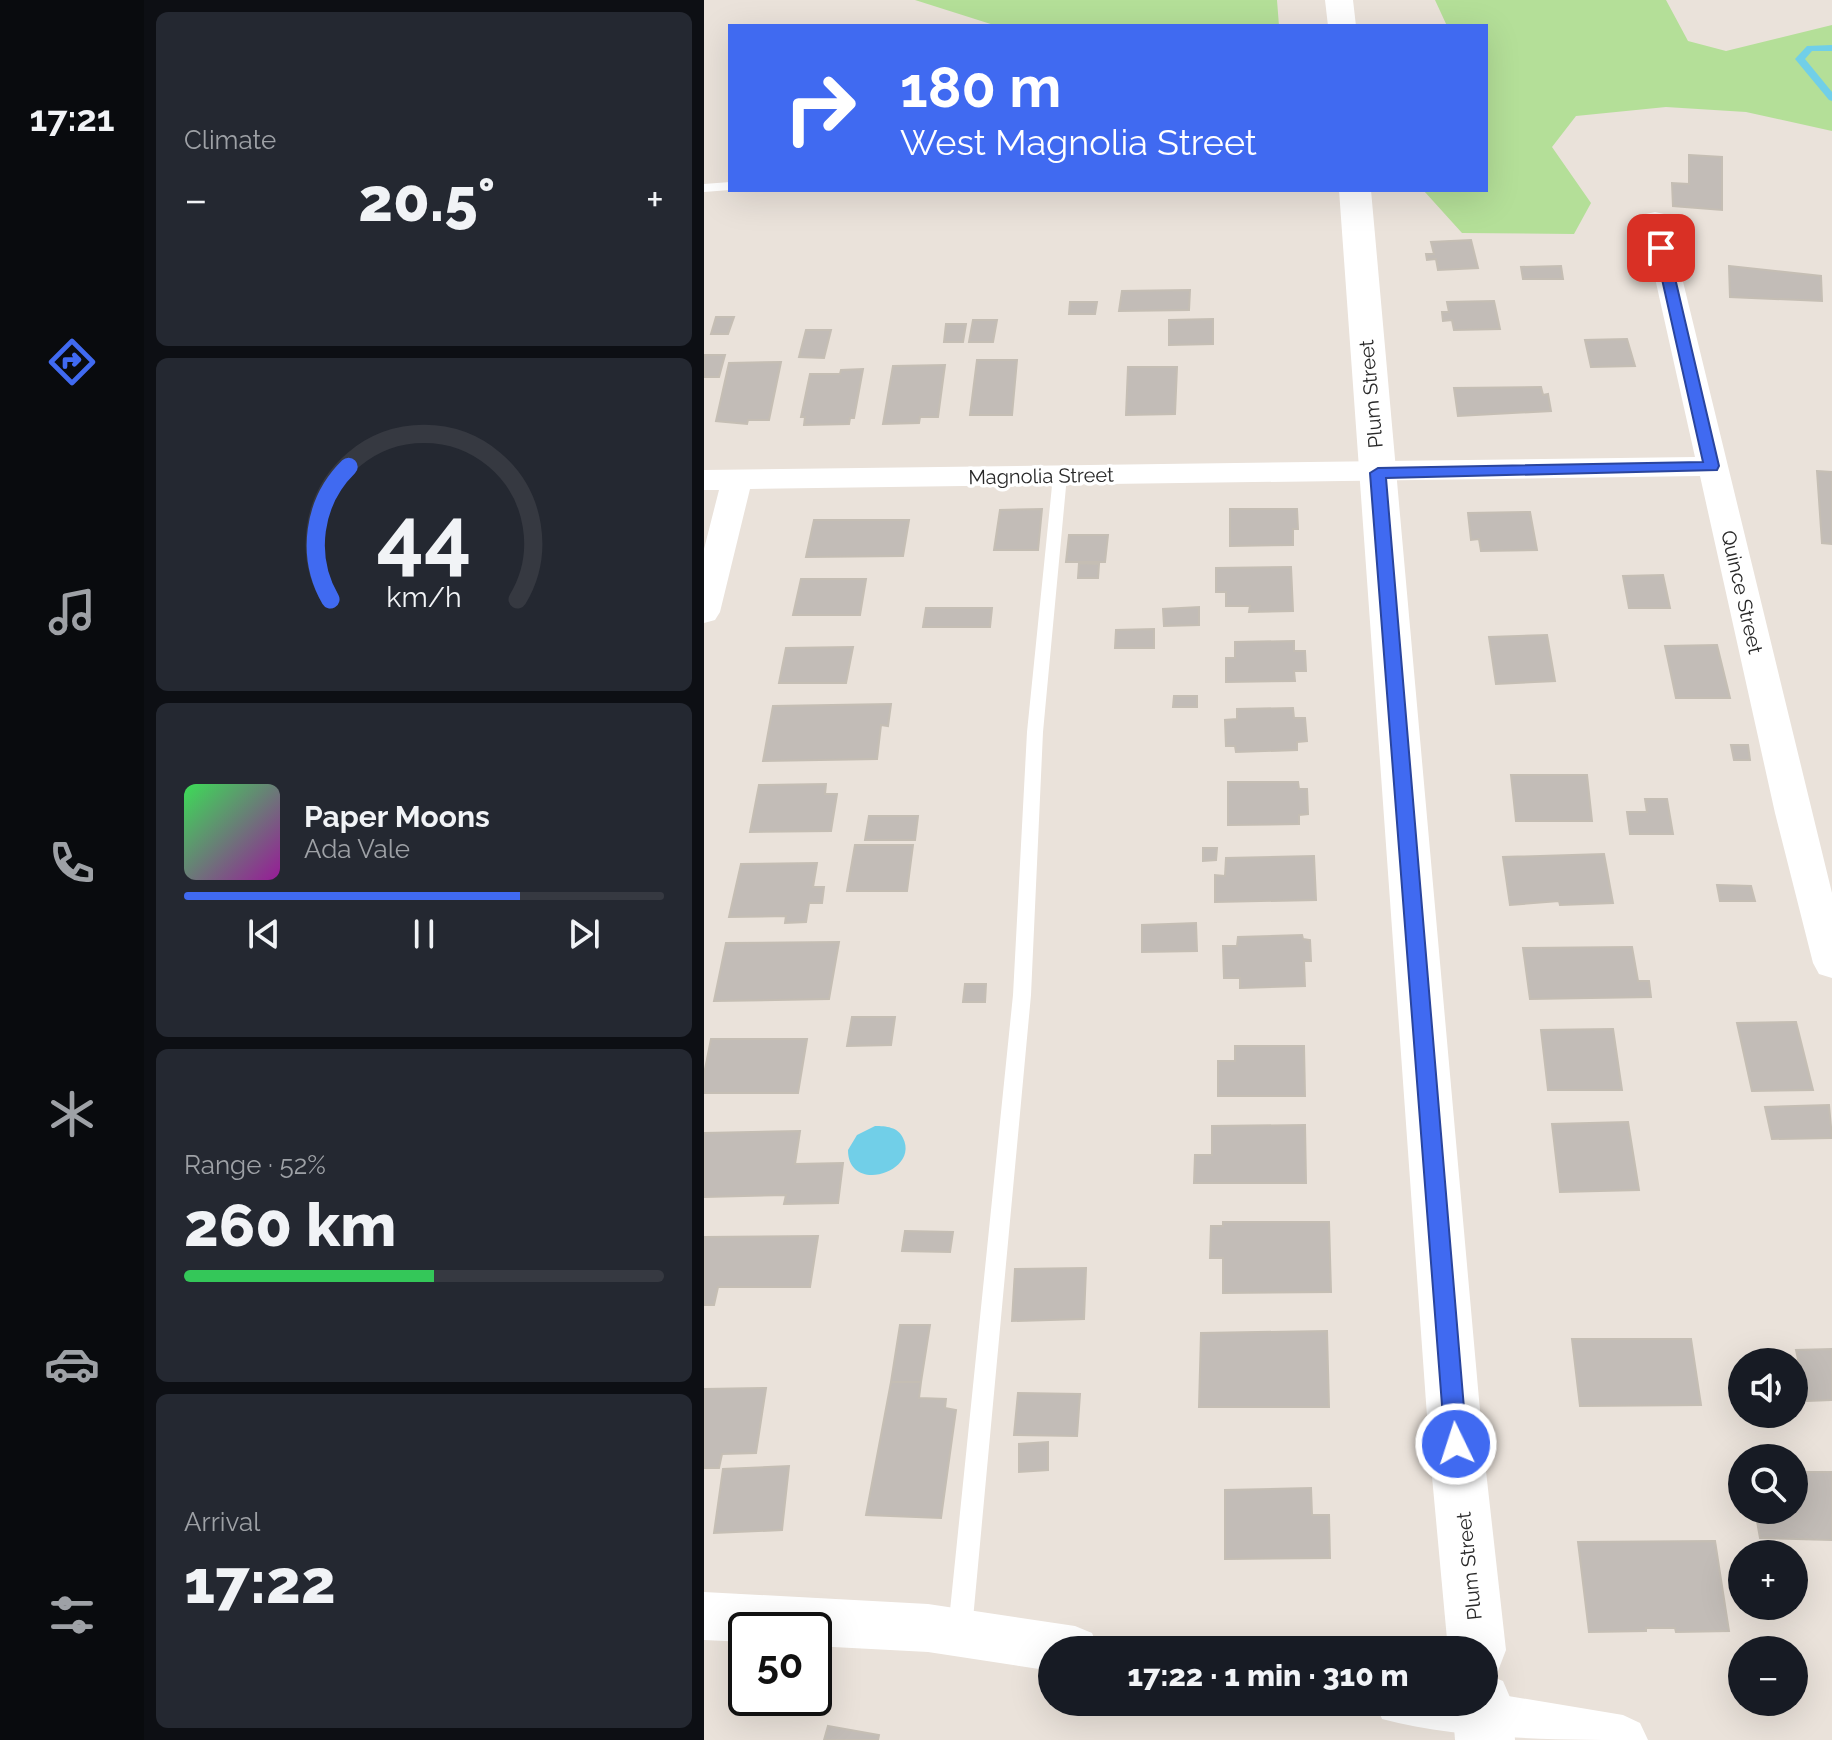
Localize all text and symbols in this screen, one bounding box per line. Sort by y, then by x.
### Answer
text: 180 m [900,54,1061,120]
icon: right [768,56,872,160]
text: 17:21 [30,97,114,139]
text: West Magnolia Street [900,121,1257,163]
text: Climate [184,125,276,155]
text: 20.5° [358,165,495,235]
text: − [184,174,208,225]
text: + [646,174,664,225]
pin [1627,214,1695,282]
icon: arrive [1639,226,1683,270]
icon: directions [44,334,100,390]
street label: Plum Street [1354,339,1388,449]
street label: Magnolia Street [968,463,1114,489]
text: 44 [376,488,472,585]
street label: Quince Street [1716,528,1768,656]
text: km/h [386,581,462,615]
icon: music [44,584,100,640]
text: Paper Moons [304,799,490,834]
text: Ada Vale [304,834,410,864]
icon: phone [44,835,100,891]
icon: previous [242,912,286,956]
icon: pause [402,912,446,956]
icon: next [562,912,606,956]
icon: climate [44,1086,100,1142]
text: Range · 52% [184,1150,326,1180]
text: 260 km [184,1190,396,1260]
icon: car [44,1336,100,1392]
map controls [1728,1348,1808,1716]
button: sound [1728,1348,1808,1428]
position arrow [1414,1402,1498,1486]
button: search [1728,1444,1808,1524]
text: Arrival [184,1507,260,1537]
street label: Plum Street [1451,1510,1487,1621]
button: + [1728,1540,1808,1620]
text: 17:22 [184,1547,336,1617]
icon: filters [44,1587,100,1643]
speed limit sign: 50 [728,1612,832,1716]
button: − [1728,1636,1808,1716]
text: 17:22 · 1 min · 310 m [1127,1658,1409,1693]

